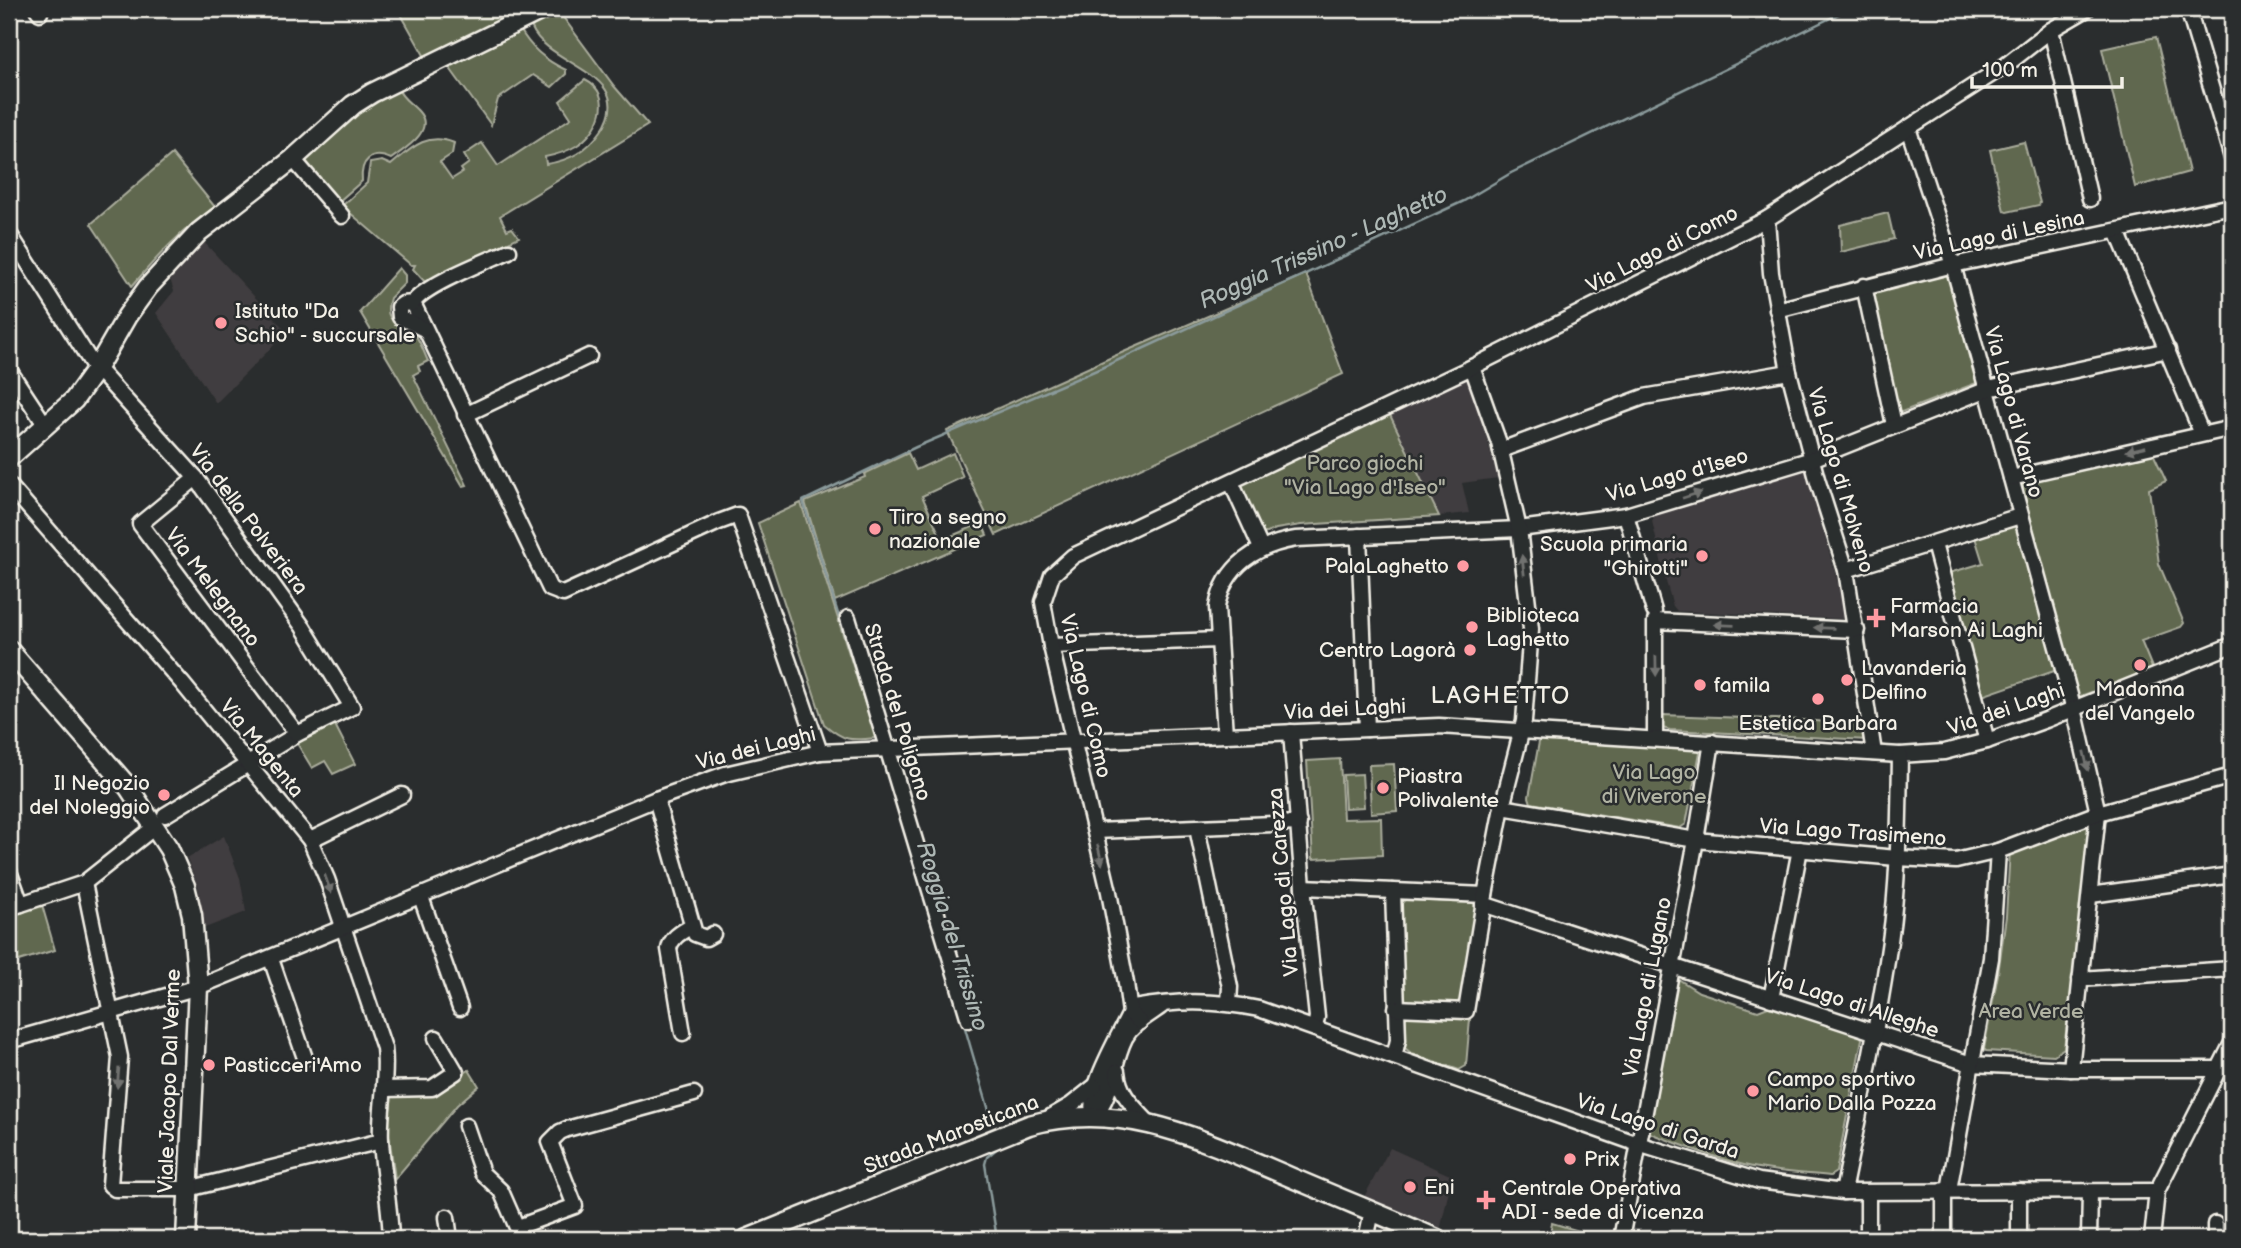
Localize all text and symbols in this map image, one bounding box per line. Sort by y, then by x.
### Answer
scale bar [1972,46,2122,90]
text: 100 m [1982,58,2038,83]
water label: Roggia Trissino - Laghetto [1195,180,1452,315]
street label: Via Lago di Como [1582,200,1742,299]
street label: Via Lago di Lesina [1911,205,2087,266]
place label: Istituto "Da Schio" - succursale [235,299,415,348]
marker: Istituto "Da Schio" - succursale [213,315,229,331]
street label: Via Lago di Varano [1979,324,2048,501]
street label: Via Lago di Molveno [1802,384,1879,576]
street label: Via della Polveriera [184,439,313,599]
street label: Via Lago d'Iseo [1603,443,1751,508]
one-way arrow [2125,444,2147,455]
park label: Parco giochi "Via Lago d'Iseo" [1284,451,1446,500]
one-way arrow [1681,489,1702,500]
place label: Tiro a segno nazionale [889,505,1007,554]
marker: Tiro a segno nazionale [867,521,883,537]
street label: Via Melegnano [160,523,266,652]
place label: Scuola primaria "Ghirotti" [1540,532,1688,581]
marker: Scuola primaria "Ghirotti" [1694,548,1710,564]
place label: PalaLaghetto [1325,554,1449,579]
one-way arrow [1518,554,1529,576]
marker: PalaLaghetto [1455,558,1471,574]
place label: Farmacia Marson Ai Laghi [1890,594,2043,643]
place label: Biblioteca Laghetto [1486,603,1580,652]
marker: Farmacia Marson Ai Laghi [1868,610,1884,626]
street label: Via Lago di Como [1055,612,1117,781]
marker: Biblioteca Laghetto [1464,619,1480,635]
one-way arrow [1712,619,1734,630]
street label: Strada del Poligono [859,620,936,804]
one-way arrow [1813,622,1835,633]
place label: Centro Lagorà [1319,638,1456,663]
marker: Centro Lagorà [1462,642,1478,658]
one-way arrow [1650,655,1662,677]
place label: Lavanderia Delfino [1861,656,1967,705]
marker: Madonna del Vangelo [2132,657,2148,673]
marker: Lavanderia Delfino [1839,672,1855,688]
place label: famila [1714,673,1770,698]
marker: famila [1692,677,1708,693]
place label: Madonna del Vangelo [2085,677,2195,726]
street label: Via dei Laghi [1944,678,2068,741]
district label: LAGHETTO [1431,681,1571,710]
marker: Estetica Barbara [1810,691,1826,707]
street label: Via Magenta [214,694,309,803]
street label: Via dei Laghi [1283,694,1407,725]
place label: Estetica Barbara [1738,711,1898,736]
street label: Via dei Laghi [694,722,819,775]
one-way arrow [2081,750,2092,772]
park label: Via Lago di Viverone [1602,760,1706,809]
place label: Piastra Polivalente [1397,764,1499,813]
place label: Il Negozio del Noleggio [29,771,150,820]
marker: Piastra Polivalente [1375,780,1391,796]
marker: Il Negozio del Noleggio [156,787,172,803]
street label: Via Lago di Carezza [1263,787,1304,977]
street label: Via Lago Trasimeno [1759,813,1947,852]
water label: Roggia del Trissino [910,838,994,1035]
one-way arrow [1095,845,1106,867]
one-way arrow [323,873,334,894]
street label: Via Lago di Lugano [1618,895,1677,1079]
street label: Via Lago di Alleghe [1762,963,1942,1043]
street label: Viale Jacopo Dal Verme [153,968,186,1194]
park label: Area Verde [1979,999,2083,1024]
place label: Pasticceri'Amo [223,1053,362,1078]
marker: Pasticceri'Amo [201,1057,217,1073]
one-way arrow [112,1067,123,1089]
place label: Campo sportivo Mario Dalla Pozza [1767,1067,1937,1116]
marker: Campo sportivo Mario Dalla Pozza [1745,1083,1761,1099]
street label: Via Lago di Garda [1573,1088,1742,1165]
street label: Strada Marosticana [860,1090,1042,1179]
place label: Prix [1584,1147,1620,1172]
marker: Prix [1562,1151,1578,1167]
place label: Eni [1424,1175,1455,1200]
place label: Centrale Operativa ADI - sede di Vicenza [1502,1176,1704,1225]
marker: Eni [1402,1179,1418,1195]
marker: Centrale Operativa ADI - sede di Vicenza [1476,1190,1496,1210]

